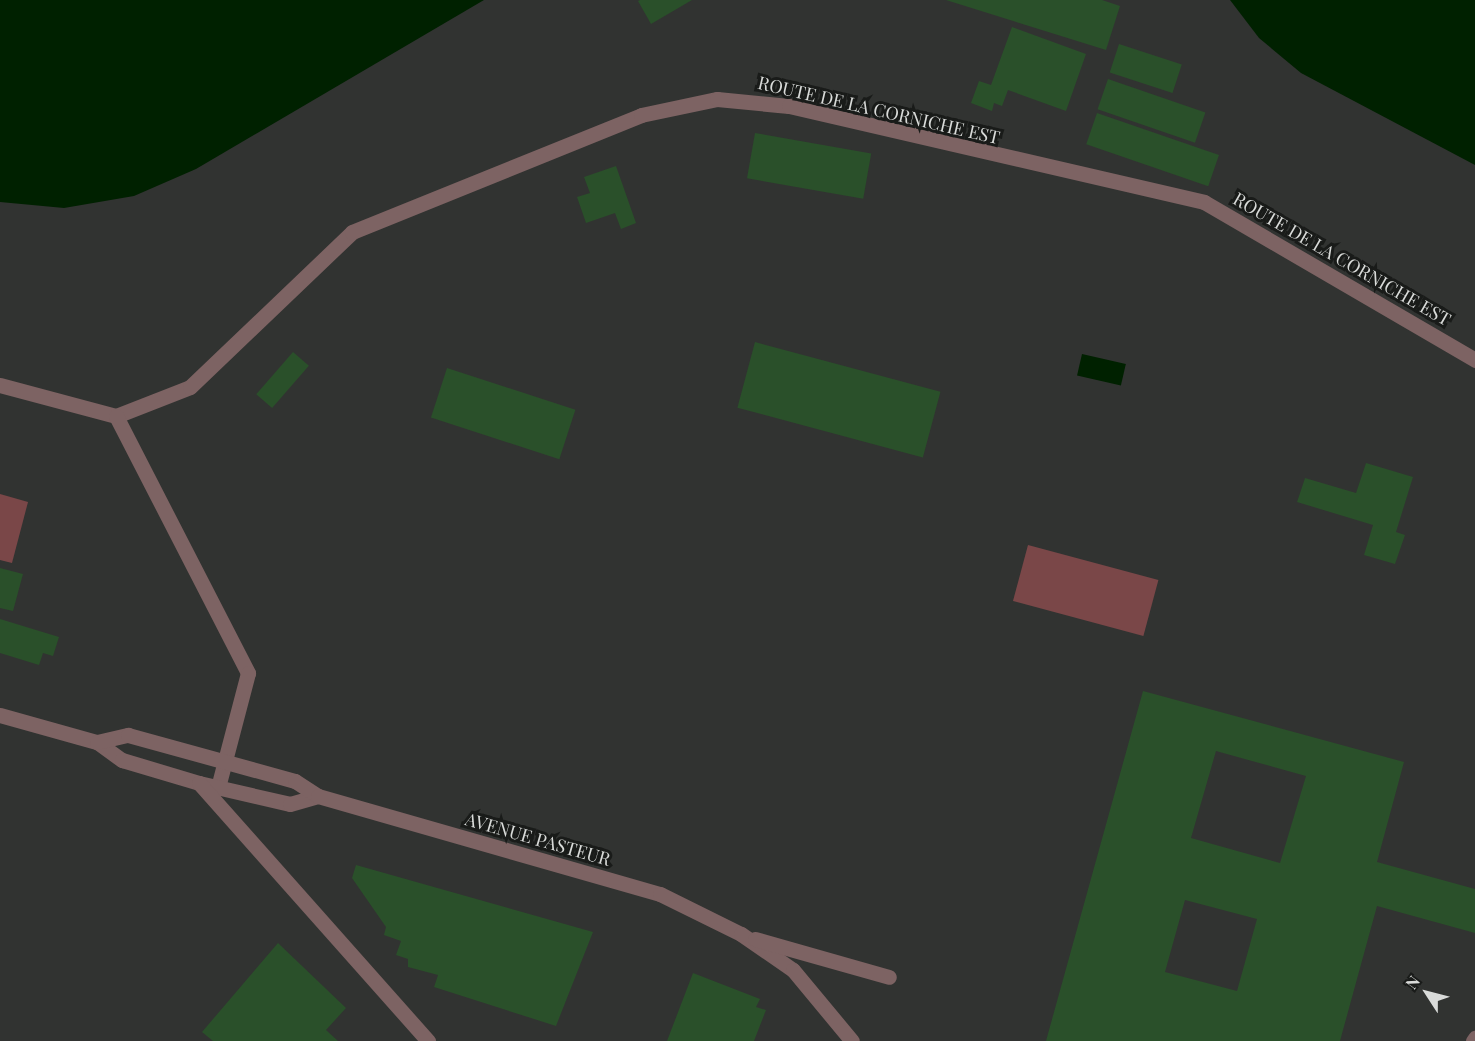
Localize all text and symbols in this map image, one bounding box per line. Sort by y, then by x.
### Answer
street label: ROUTE DE LA CORNICHE EST [756,72,1002,148]
street label: ROUTE DE LA CORNICHE EST [1229,188,1455,330]
street label: AVENUE PASTEUR [463,808,613,870]
north arrow [1397,963,1457,1023]
text: N [1400,971,1424,993]

